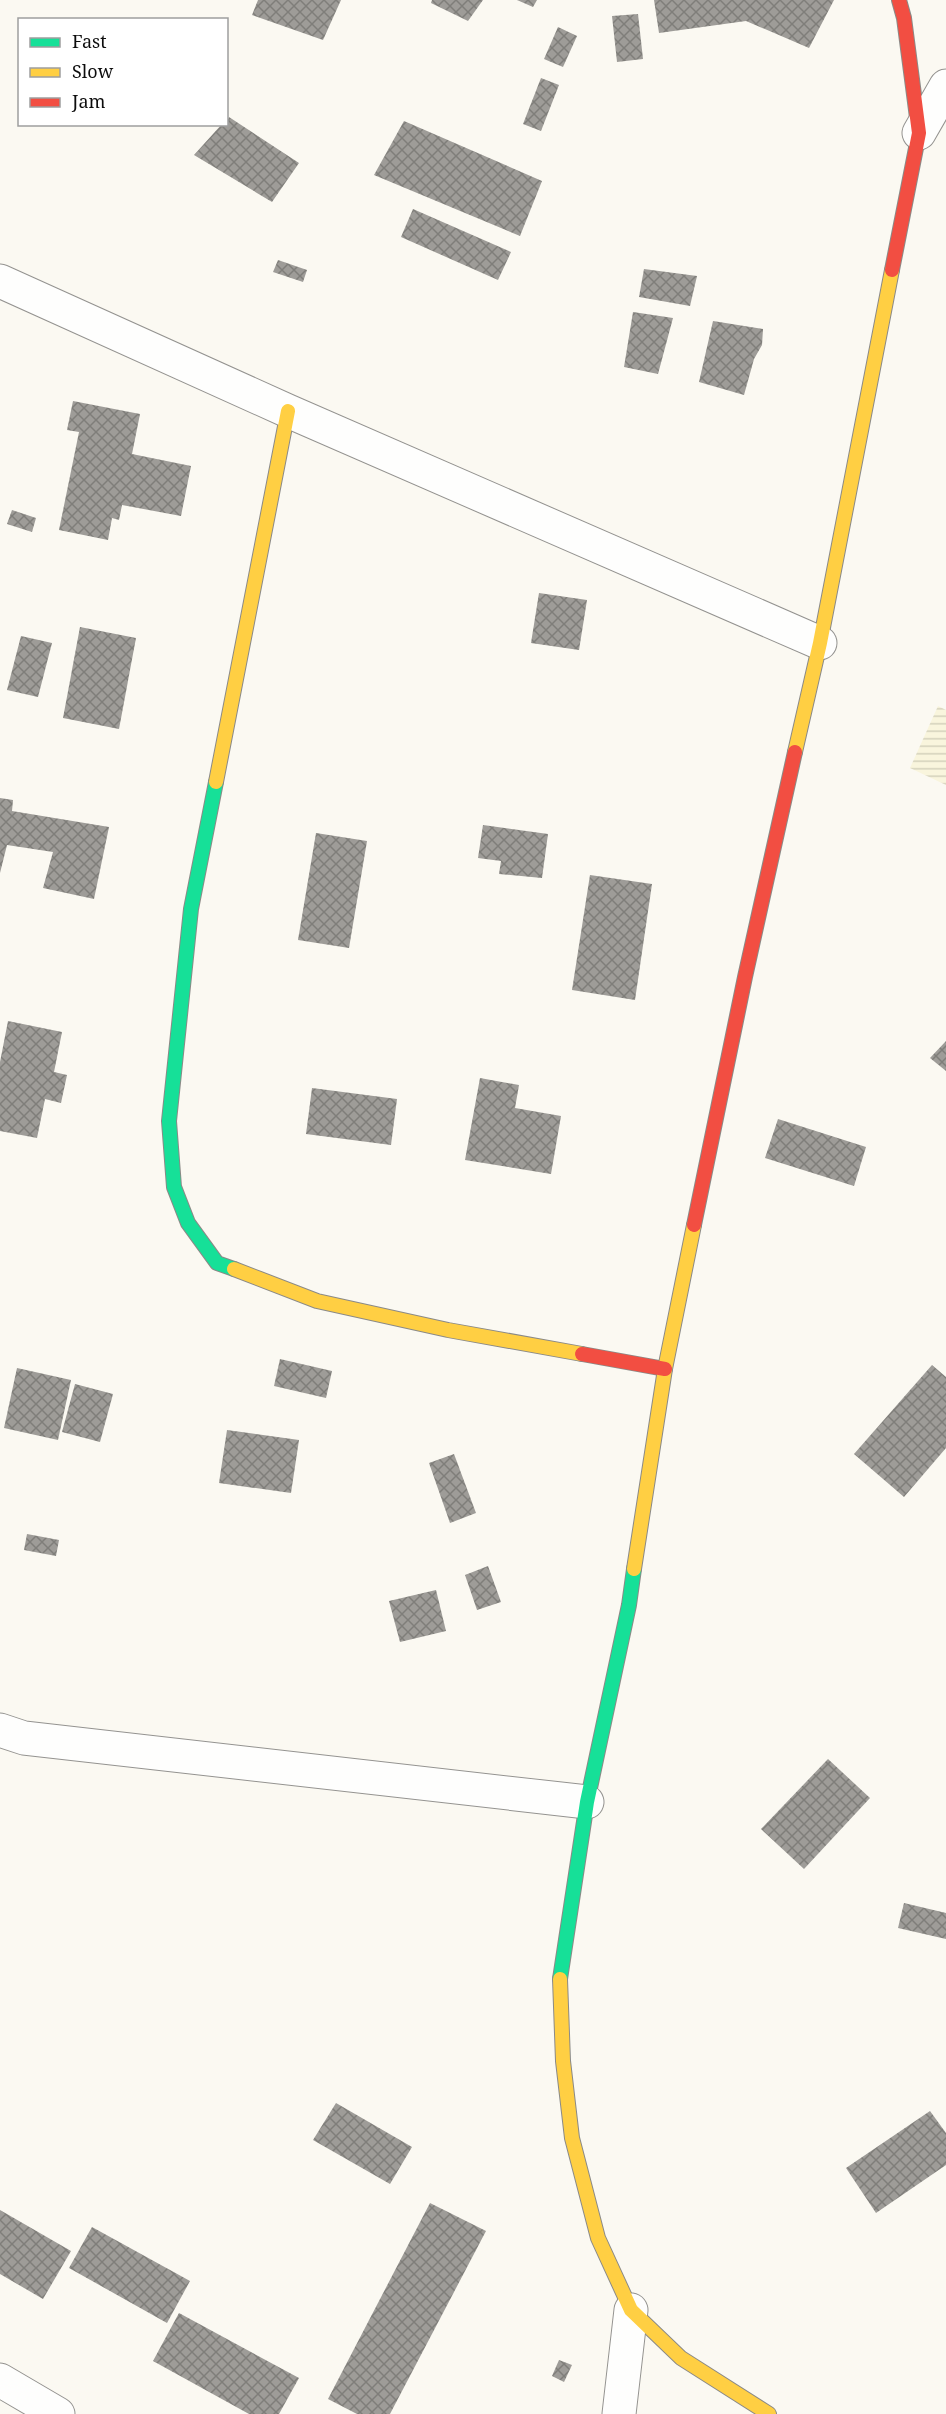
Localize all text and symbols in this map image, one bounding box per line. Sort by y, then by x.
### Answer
legend [18,18,228,126]
text: Fast [72,29,107,53]
text: Slow [72,59,114,83]
text: Jam [71,89,106,113]

